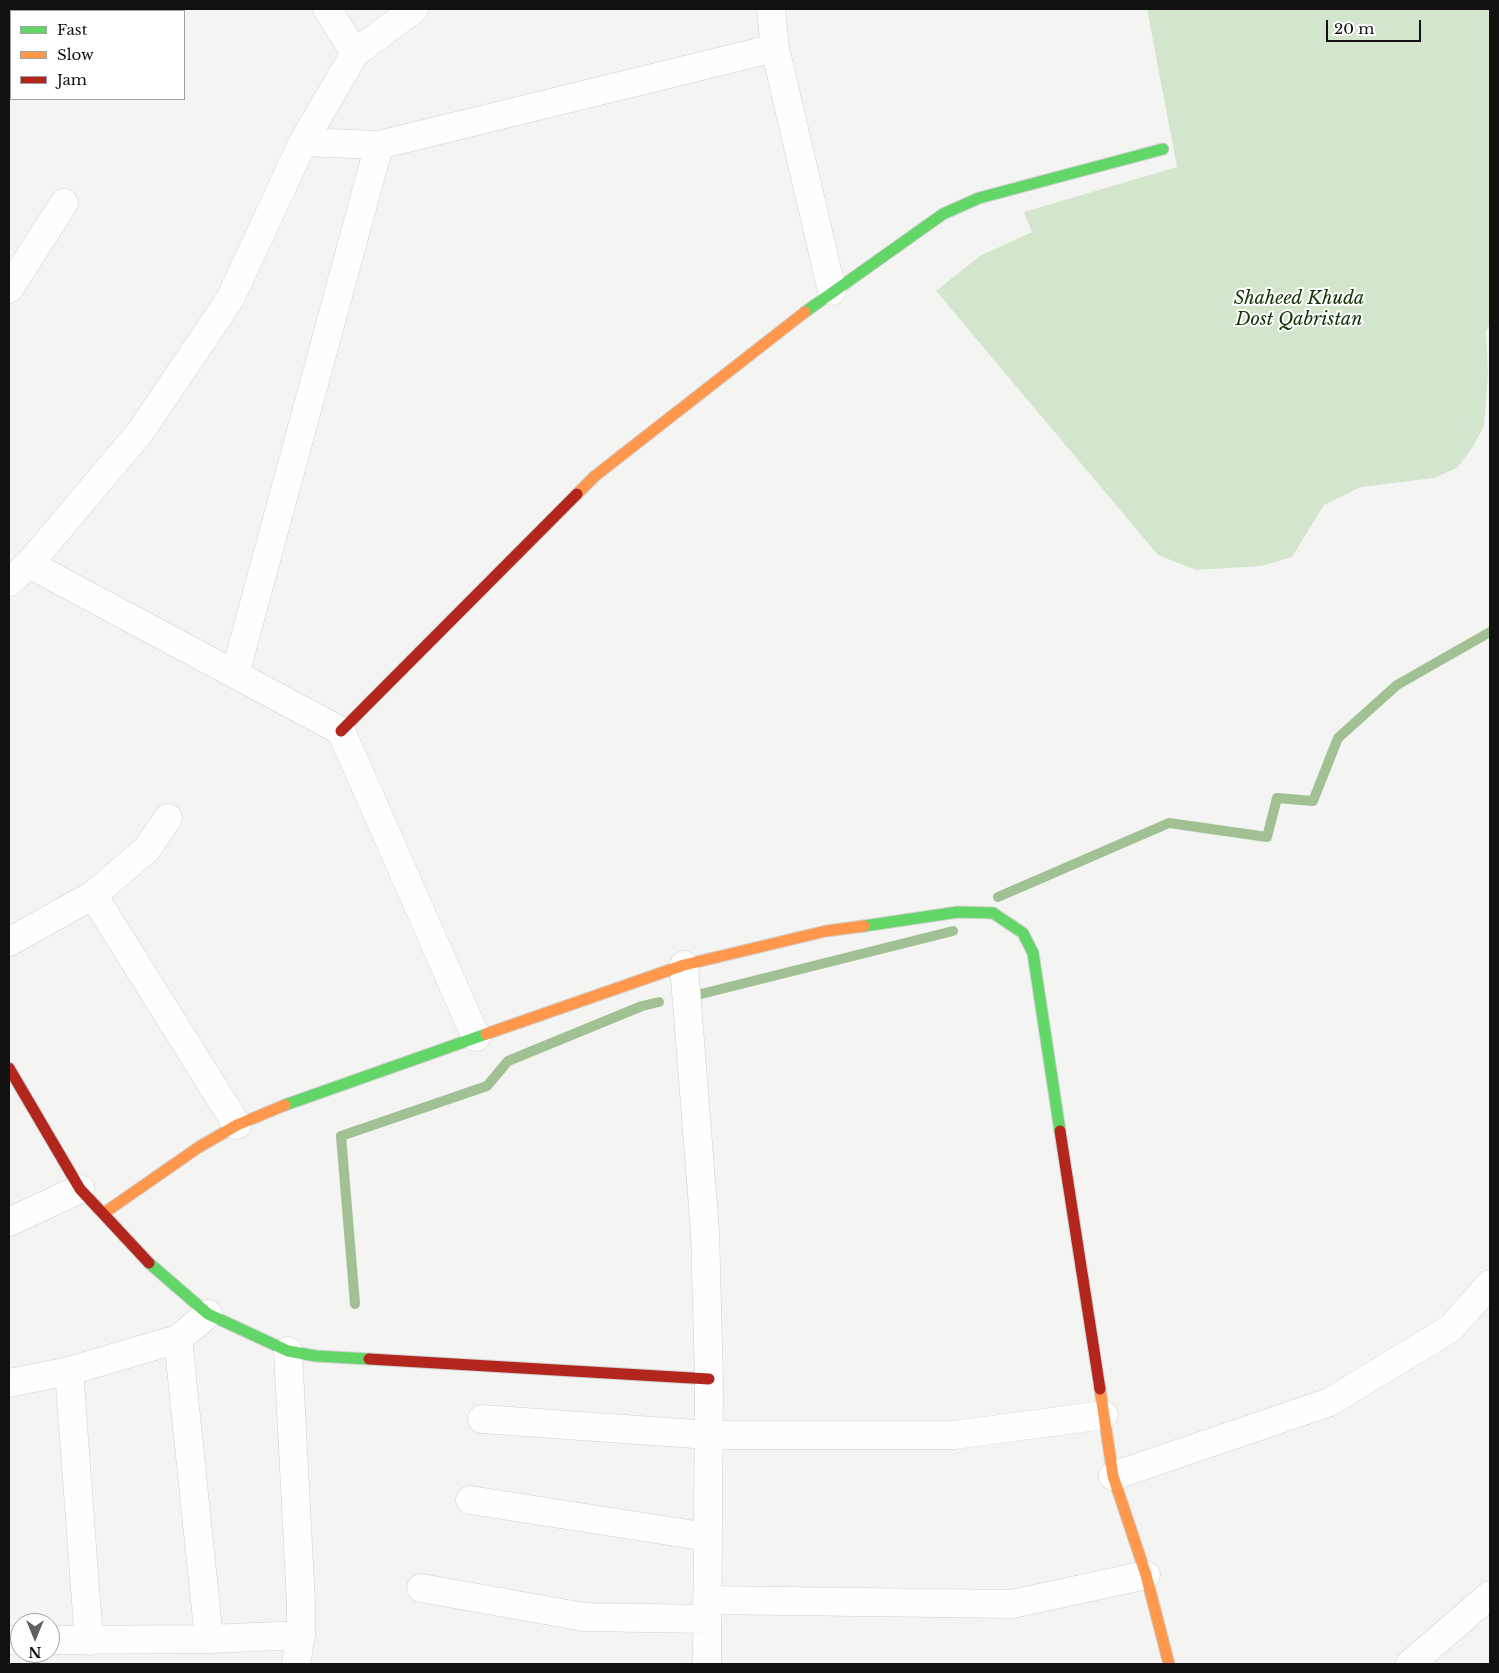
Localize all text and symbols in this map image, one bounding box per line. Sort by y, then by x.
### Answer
legend [10,10,185,100]
scale bar [1329,10,1424,42]
text: 20 m [1334,19,1374,38]
text: Fast [57,20,87,39]
text: Slow [57,45,94,64]
text: Jam [57,70,87,89]
park label: Shaheed Khuda Dost Qabristan [1234,288,1364,330]
north arrow [10,1613,60,1663]
text: N [28,1643,42,1661]

